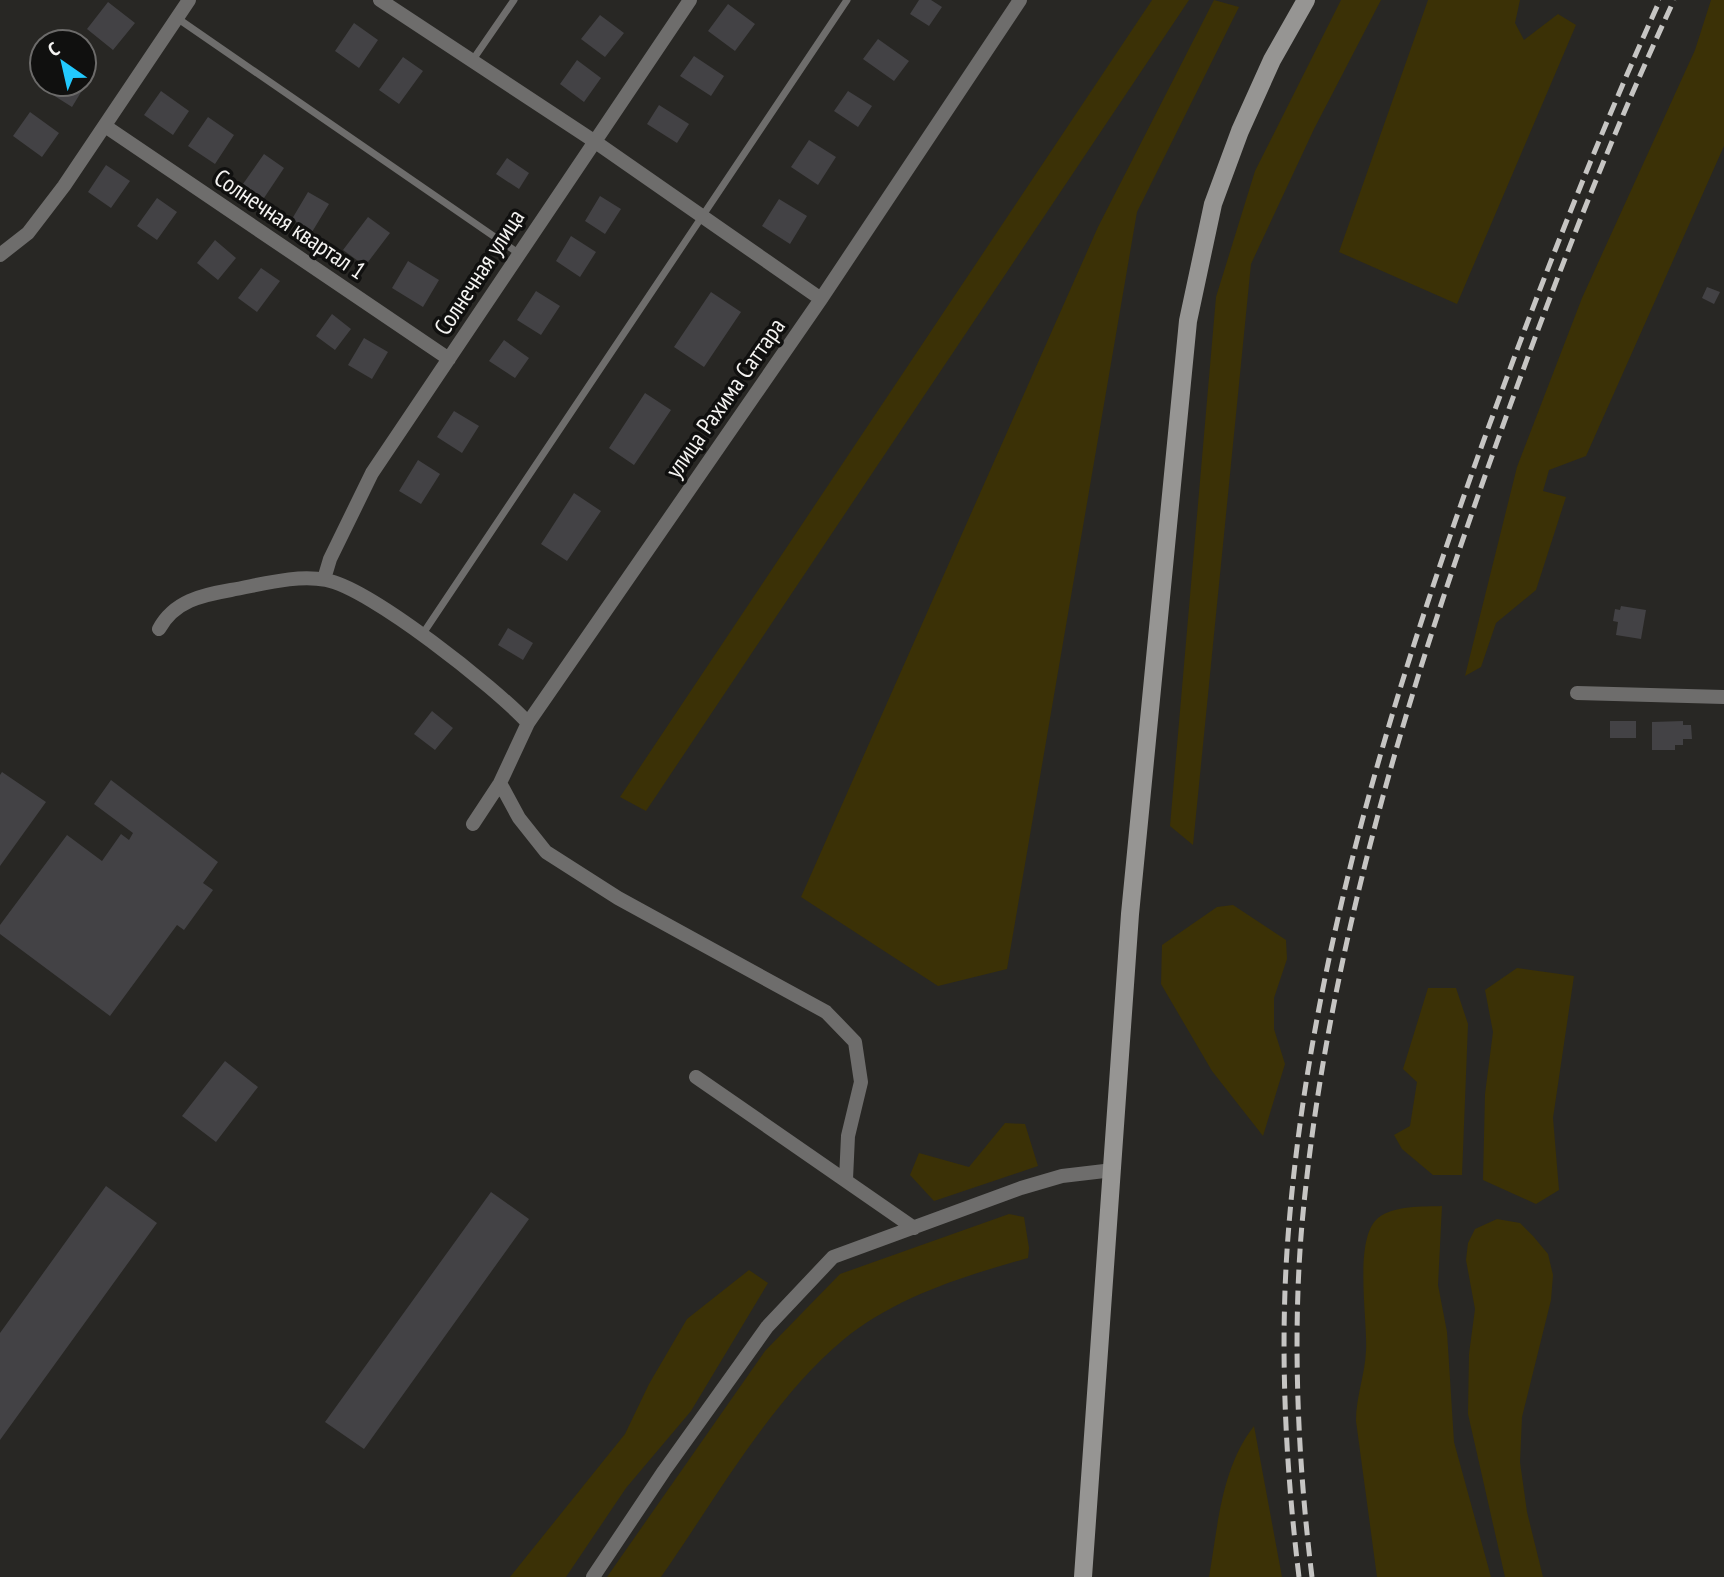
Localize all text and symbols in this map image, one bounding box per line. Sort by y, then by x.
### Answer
north arrow [28,28,98,98]
text: С [43,36,64,61]
street label: Солнечная квартал 1 [208,162,372,286]
street label: Солнечная улица [427,203,531,341]
street label: улица Рахима Саттара [658,312,792,484]

